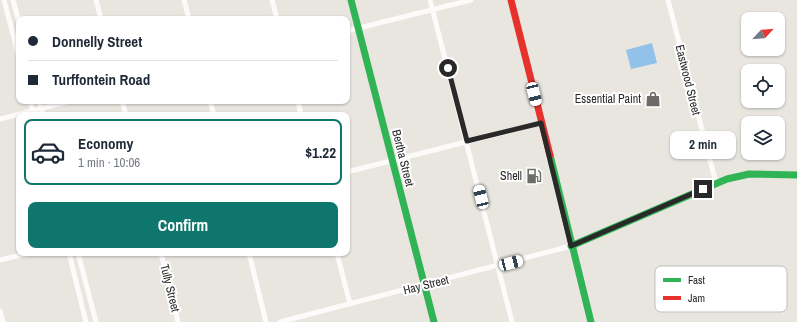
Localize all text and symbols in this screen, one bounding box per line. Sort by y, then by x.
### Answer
north arrow [741,12,785,56]
map controls [741,12,785,160]
text: Donnelly Street [52,31,142,52]
street label: Eastwood Street [672,43,705,117]
route start [439,59,457,77]
button: locate [741,64,785,108]
text: Turffontein Road [52,69,150,90]
car [525,81,543,107]
shop icon: Essential Paint [644,90,662,108]
place label: Essential Paint [575,91,641,107]
button: layers [741,116,785,160]
street label: Bertha Street [388,128,418,188]
callout: 2 min [670,131,736,159]
text: Economy [78,133,133,154]
icon: car [30,134,66,170]
text: 2 min [689,136,717,153]
text: $1.22 [305,142,336,163]
text: 1 min · 10:06 [78,154,140,171]
fuel station icon: Shell [525,167,543,185]
place label: Shell [500,168,522,184]
route end [694,180,712,198]
car [472,184,490,210]
button: Confirm [28,202,338,248]
car [498,254,524,272]
street label: Tully Street [156,262,184,314]
legend [655,266,787,312]
street label: Hay Street [402,272,451,298]
text: Fast [688,273,706,287]
text: Jam [688,291,705,305]

